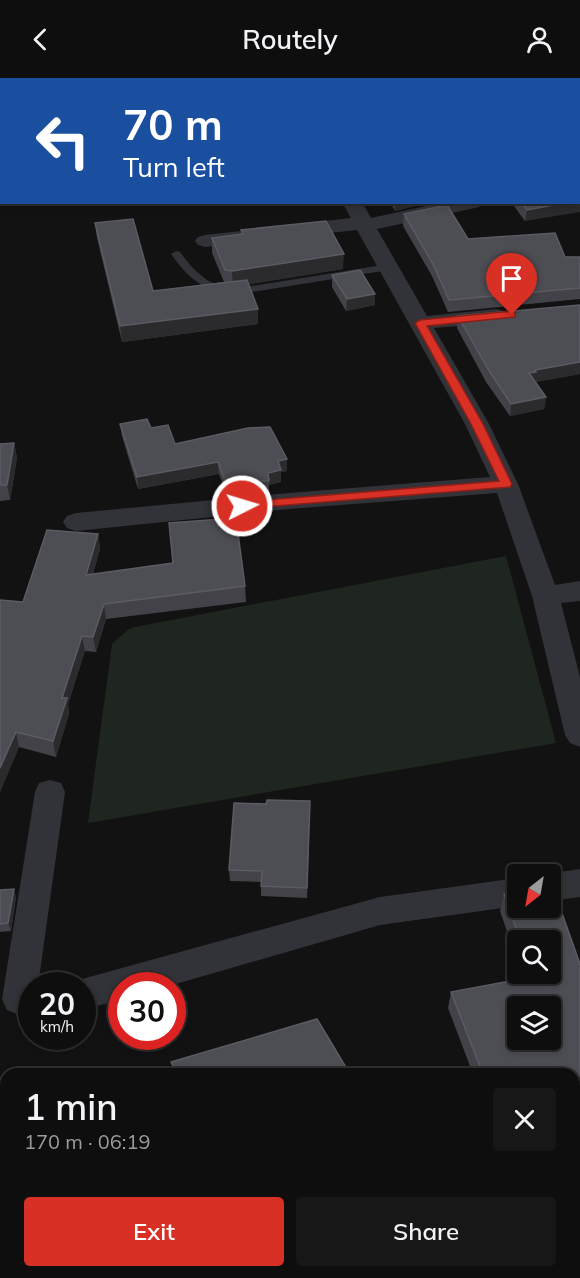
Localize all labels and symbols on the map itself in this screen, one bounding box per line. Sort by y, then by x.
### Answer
pin [486,253,537,315]
position arrow [210,474,274,538]
north arrow [507,864,561,918]
speed limit sign: 30 [108,972,186,1050]

